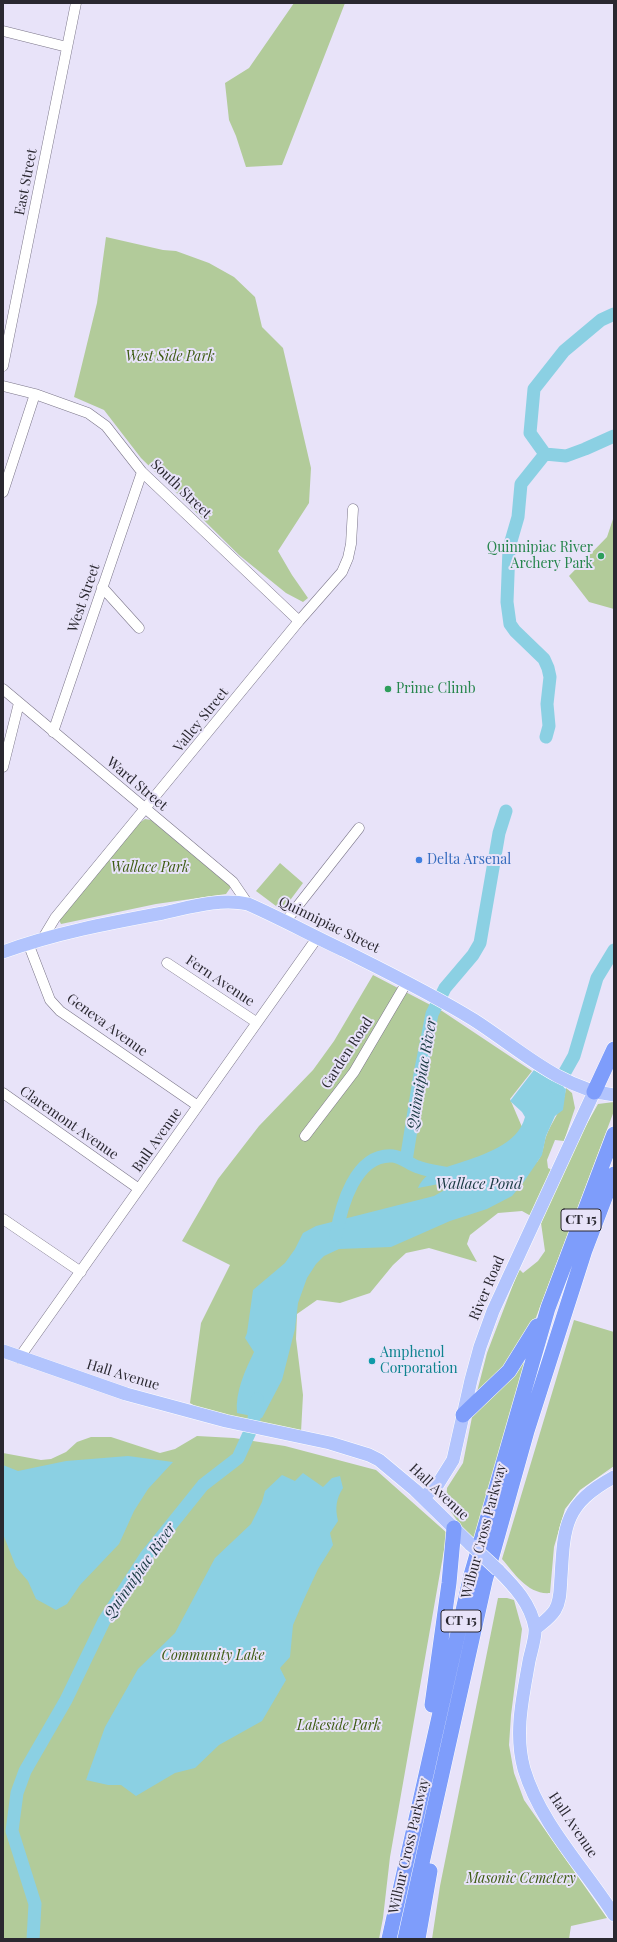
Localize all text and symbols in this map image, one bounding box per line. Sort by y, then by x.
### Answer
street label: East Street [11,147,41,217]
park label: West Side Park [125,349,215,365]
street label: South Street [147,456,215,522]
place label: Quinnipiac River Archery Park [487,540,593,572]
marker: Quinnipiac River Archery Park [596,551,606,561]
street label: West Street [64,562,104,634]
place label: Prime Climb [396,681,476,697]
street label: Valley Street [170,684,232,756]
marker: Prime Climb [383,684,393,694]
street label: Ward Street [103,754,171,814]
place label: Delta Arsenal [427,852,511,868]
marker: Delta Arsenal [414,855,424,865]
park label: Wallace Park [111,860,189,876]
street label: Quinnipiac Street [276,893,382,957]
street label: Fern Avenue [183,952,257,1010]
street label: Geneva Avenue [63,990,151,1060]
street label: Garden Road [318,1014,376,1092]
water label: Quinnipiac River [403,1017,441,1131]
street label: Claremont Avenue [16,1083,122,1163]
street label: Bull Avenue [129,1105,185,1175]
water label: Wallace Pond [436,1175,522,1193]
road number: CT 15 [561,1209,601,1231]
street label: River Road [466,1253,508,1323]
place label: Amphenol Corporation [380,1345,458,1378]
street label: Hall Avenue [85,1356,161,1394]
marker: Amphenol Corporation [367,1356,377,1366]
street label: Hall Avenue [406,1460,472,1524]
street label: Wilbur Cross Parkway [458,1462,510,1600]
water label: Quinnipiac River [100,1520,180,1622]
road number: CT 15 [441,1610,481,1632]
park label: Community Lake [162,1648,264,1664]
park label: Lakeside Park [297,1718,381,1734]
street label: Wilbur Cross Parkway [385,1776,433,1916]
street label: Hall Avenue [545,1789,601,1861]
park label: Masonic Cemetery [466,1871,576,1887]

